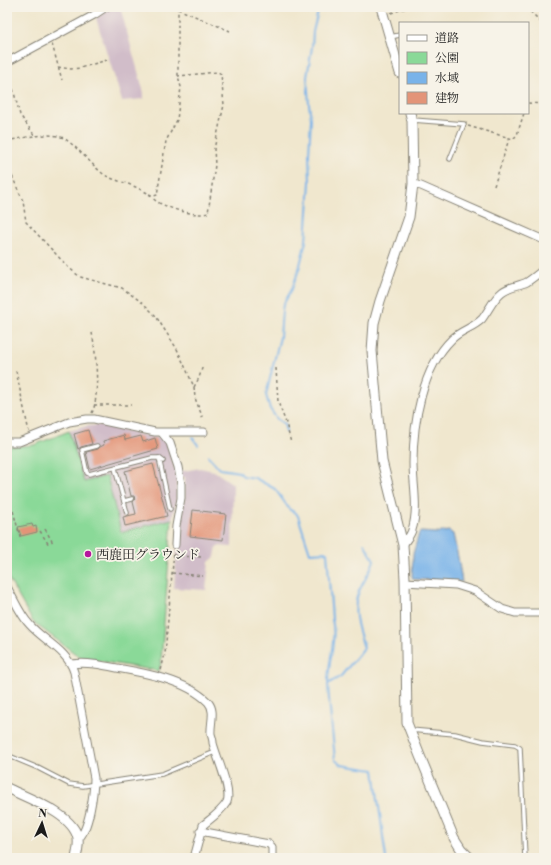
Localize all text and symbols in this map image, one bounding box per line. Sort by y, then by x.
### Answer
legend [399,22,529,114]
text: 道路 [435,31,459,46]
text: 公園 [435,51,459,66]
text: 水域 [435,71,459,86]
text: 建物 [435,91,459,106]
place label: 西鹿田グラウンド [96,547,200,563]
marker: 西鹿田グラウンド [83,549,93,559]
north arrow [22,803,62,843]
text: N [38,807,48,821]

